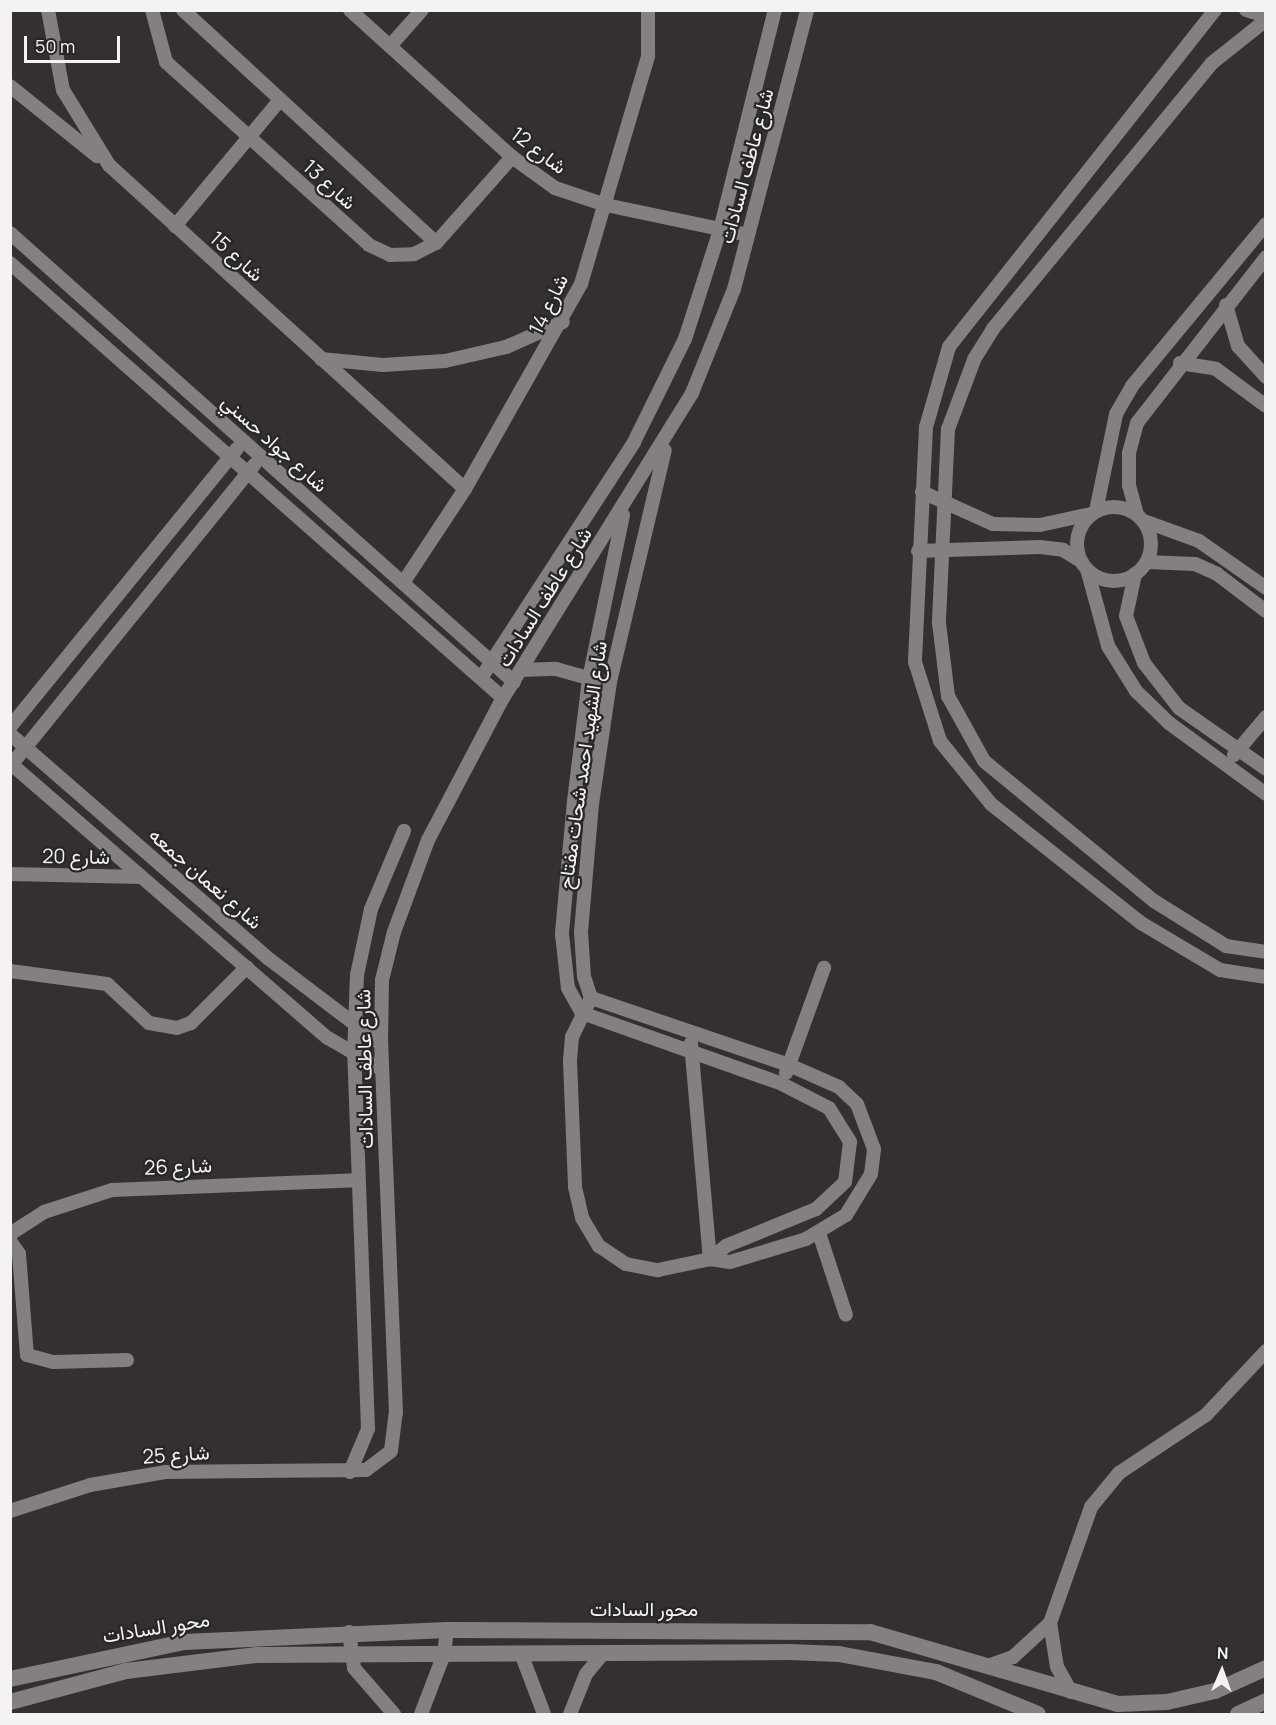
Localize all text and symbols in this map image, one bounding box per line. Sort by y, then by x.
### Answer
scale bar [27,24,123,62]
text: 50 m [35,34,75,58]
street label: شارع عاطف السادات [714,86,778,246]
street label: شارع 12 [506,121,572,179]
street label: شارع 13 [299,154,361,214]
street label: شارع 15 [205,226,269,286]
street label: شارع 14 [523,270,573,338]
street label: شارع جواد حسني [217,389,333,497]
street label: شارع عاطف السادات [492,523,596,671]
street label: شارع الشهيد احمد شحات مفتاح [553,639,611,891]
street label: شارع نعمان جمعه [144,822,268,934]
street label: شارع 20 [42,843,110,869]
street label: شارع عاطف السادات [351,989,377,1149]
street label: شارع 26 [144,1153,212,1179]
street label: شارع 25 [142,1440,210,1468]
street label: محور السادات [590,1596,698,1620]
street label: محور السادات [101,1607,211,1647]
north arrow [1192,1641,1252,1701]
text: N [1216,1642,1229,1664]

